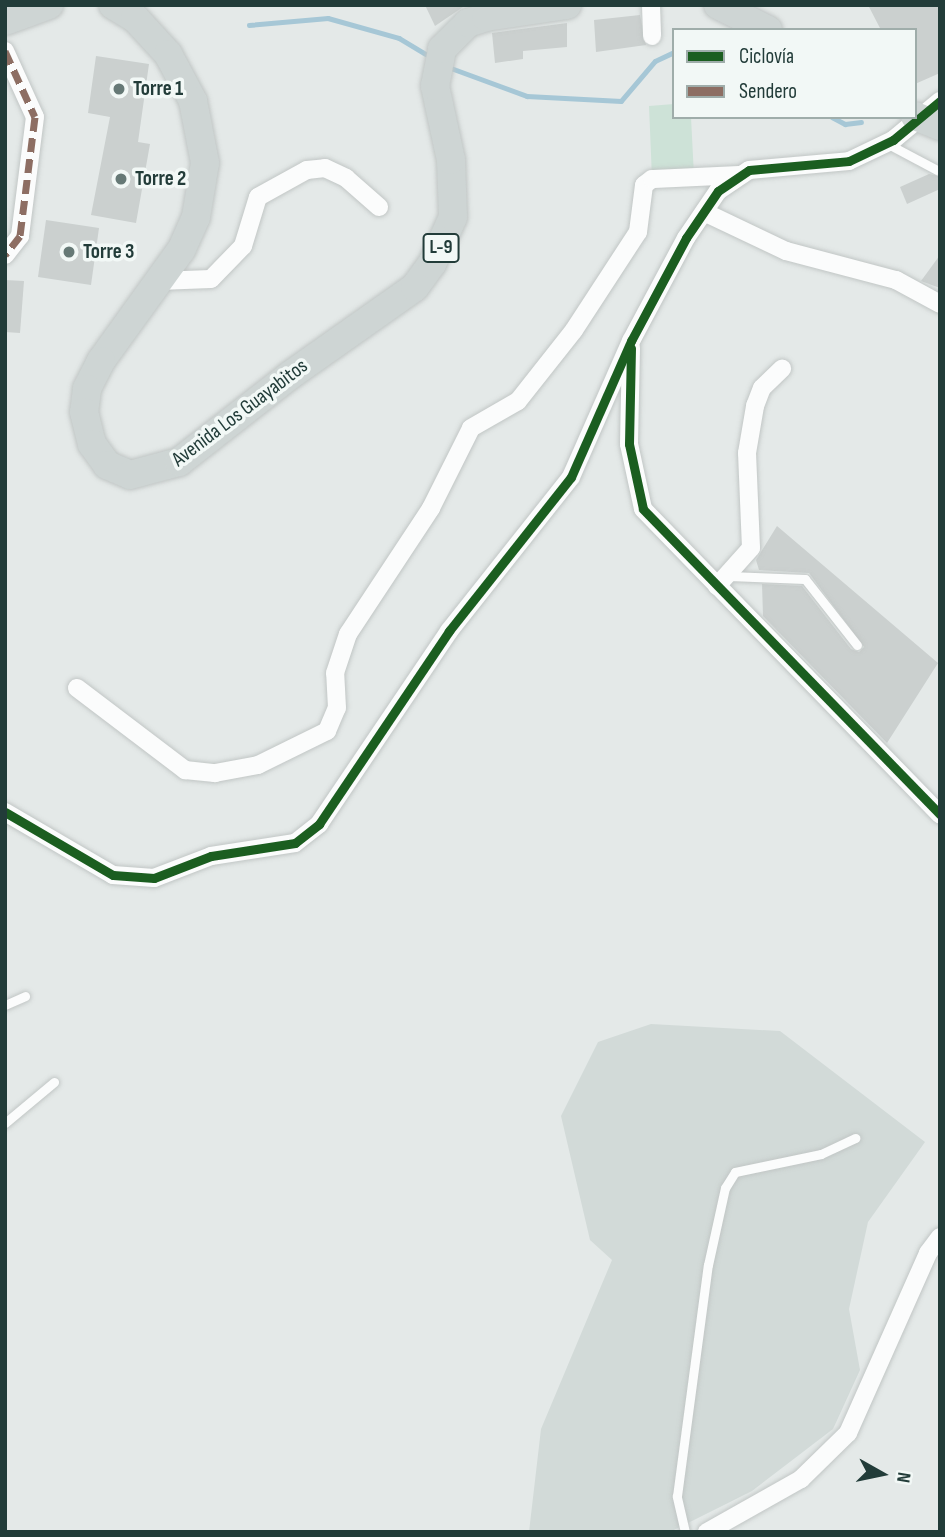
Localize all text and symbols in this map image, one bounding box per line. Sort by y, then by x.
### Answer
legend [672,28,917,119]
text: Ciclovía [739,44,794,69]
place label: Torre 1 [133,76,183,102]
text: Sendero [739,79,797,104]
marker: Torre 1 [111,81,127,97]
place label: Torre 2 [135,166,186,192]
marker: Torre 2 [113,171,129,187]
road number: L-9 [422,232,460,264]
place label: Torre 3 [83,239,134,265]
marker: Torre 3 [61,244,77,260]
street label: Avenida Los Guayabitos [167,354,313,472]
north arrow [847,1439,917,1509]
text: N [891,1471,915,1484]

